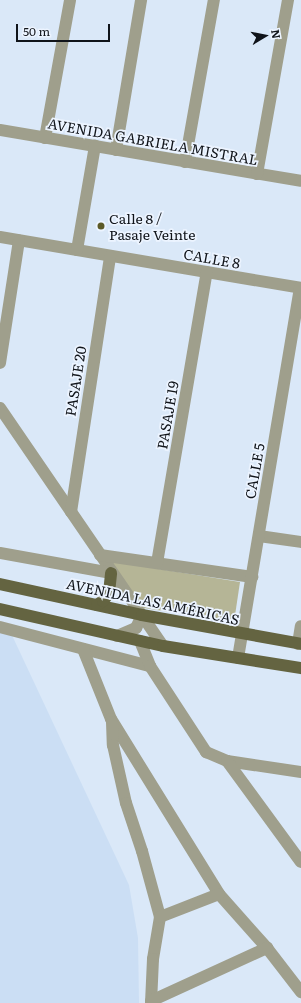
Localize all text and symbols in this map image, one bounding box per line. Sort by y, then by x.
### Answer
scale bar [18,16,112,42]
north arrow [245,16,285,56]
text: 50 m [23,22,50,40]
text: N [268,28,285,40]
street label: AVENIDA GABRIELA MISTRAL [47,114,259,168]
place label: Calle 8 / Pasaje Veinte [109,210,195,242]
marker: Calle 8 / Pasaje Veinte [96,221,106,231]
street label: CALLE 8 [182,245,242,271]
street label: PASAJE 20 [61,345,89,417]
street label: PASAJE 19 [153,380,181,450]
street label: CALLE 5 [241,442,267,500]
street label: AVENIDA LAS AMÉRICAS [65,574,241,628]

